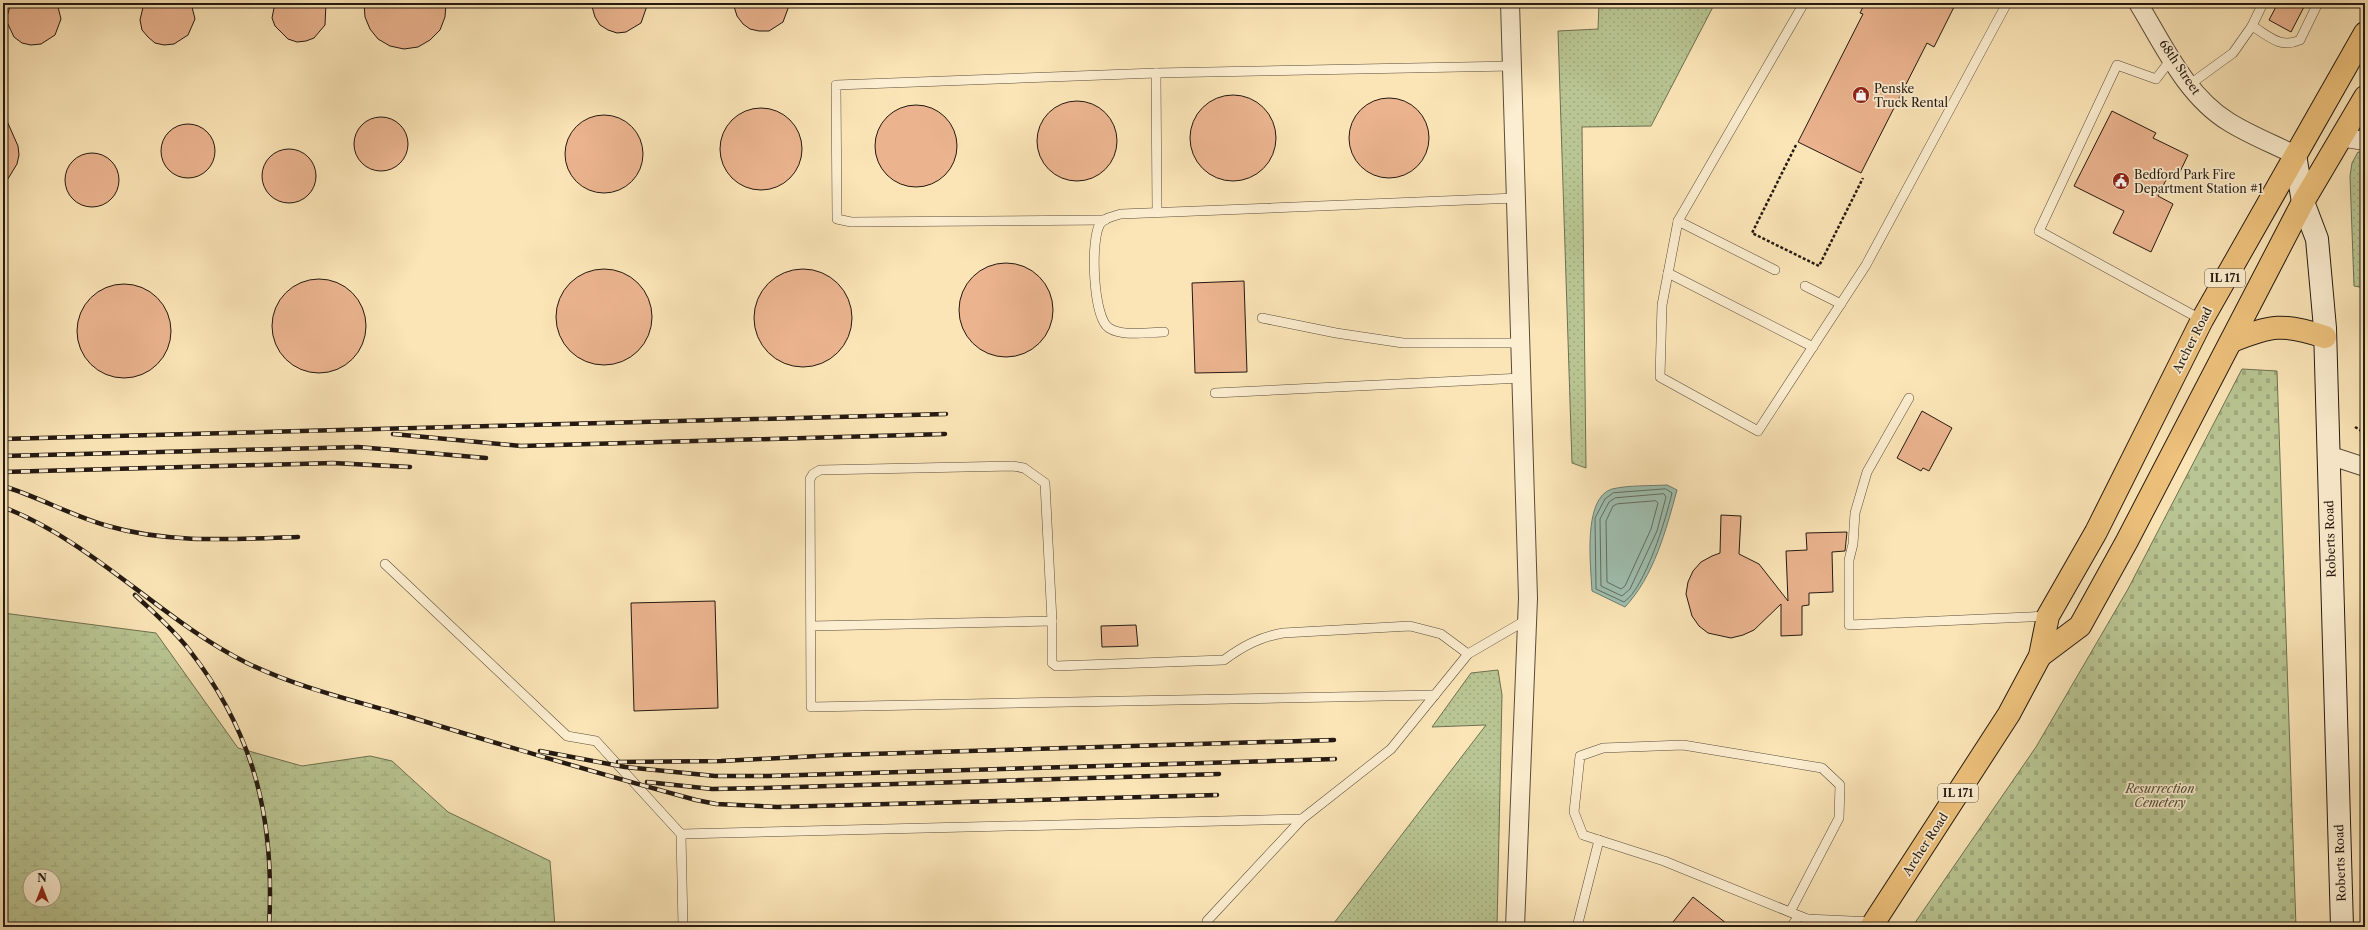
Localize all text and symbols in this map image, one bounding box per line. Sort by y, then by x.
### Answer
street label: 68th Street [2156,37,2204,98]
place label: Penske Truck Rental [1874,81,1948,110]
shop icon: Penske Truck Rental [1851,85,1871,105]
place label: Bedford Park Fire Department Station #1 [2134,167,2263,196]
public building icon: Bedford Park Fire Department Station #1 [2111,171,2131,191]
road number: IL 171 [2205,269,2245,287]
street label: Archer Road [2169,304,2215,376]
street label: Roberts Road [2321,499,2339,578]
park label: Resurrection Cemetery [2125,781,2194,810]
road number: IL 171 [1938,784,1978,802]
street label: Archer Road [1899,809,1951,879]
street label: Roberts Road [2331,823,2349,902]
north arrow [22,868,62,908]
text: N [37,871,47,885]

